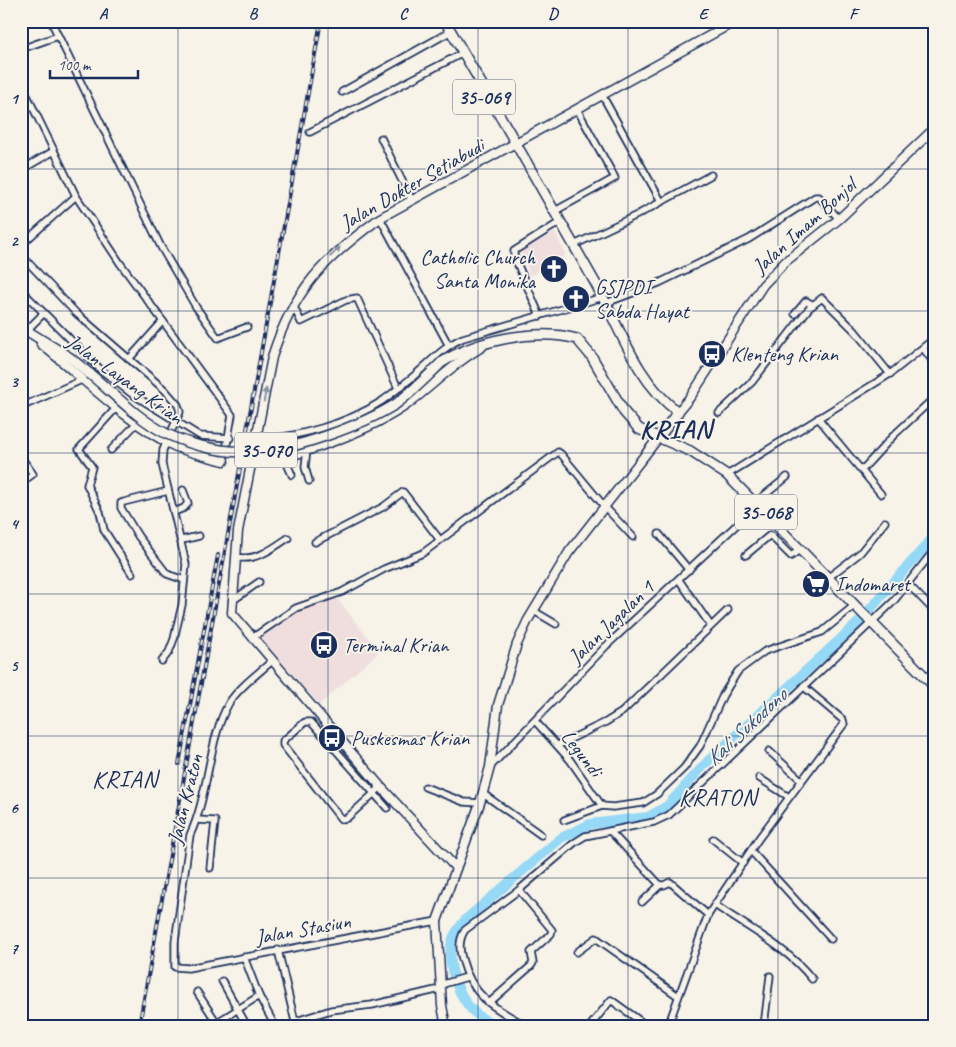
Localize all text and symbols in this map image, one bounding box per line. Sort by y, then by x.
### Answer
text: A [99,4,109,24]
text: B [249,4,259,24]
text: C [399,4,409,24]
text: D [548,4,559,24]
text: E [699,4,710,24]
text: F [849,4,860,24]
scale bar [50,48,138,80]
text: 100 m [58,56,92,75]
road number: 35-069 [453,80,515,114]
text: 1 [10,89,19,109]
street label: Jalan Dokter Setiabudi [335,131,491,236]
street label: Jalan Imam Bonjol [746,170,864,280]
text: 2 [10,231,19,251]
place label: Catholic Church Santa Monika [420,244,537,294]
one-way arrow [329,246,341,258]
church icon: Catholic Church Santa Monika [539,254,569,284]
place label: GSJPDI Sabda Hayat [595,274,691,324]
church icon: GSJPDI Sabda Hayat [561,284,591,314]
street label: Jalan Layang Krian [61,327,189,430]
bus stop icon: Klenteng Krian [697,339,727,369]
place label: Klenteng Krian [731,341,838,367]
text: 3 [10,372,19,392]
one-way arrow [262,386,270,402]
district label: KRIAN [640,413,716,446]
road number: 35-070 [235,432,297,468]
road number: 35-068 [735,494,797,530]
text: 4 [10,514,19,534]
supermarket icon: Indomaret [801,569,831,599]
place label: Indomaret [835,571,912,597]
street label: Jalan Jagalan 1 [562,574,661,670]
bus stop icon: Terminal Krian [309,630,339,660]
place label: Terminal Krian [343,632,450,658]
text: 5 [11,656,20,676]
water label: Kali Sukodono [699,680,795,772]
bus stop icon: Puskesmas Krian [317,723,347,753]
street label: Legundi [556,724,610,784]
place label: Puskesmas Krian [351,725,470,751]
street label: Jalan Kraton [161,751,209,848]
district label: KRIAN [92,764,161,794]
district label: KRATON [679,782,760,812]
text: 6 [10,798,19,818]
street label: Jalan Stasiun [252,908,353,950]
text: 7 [10,939,19,959]

